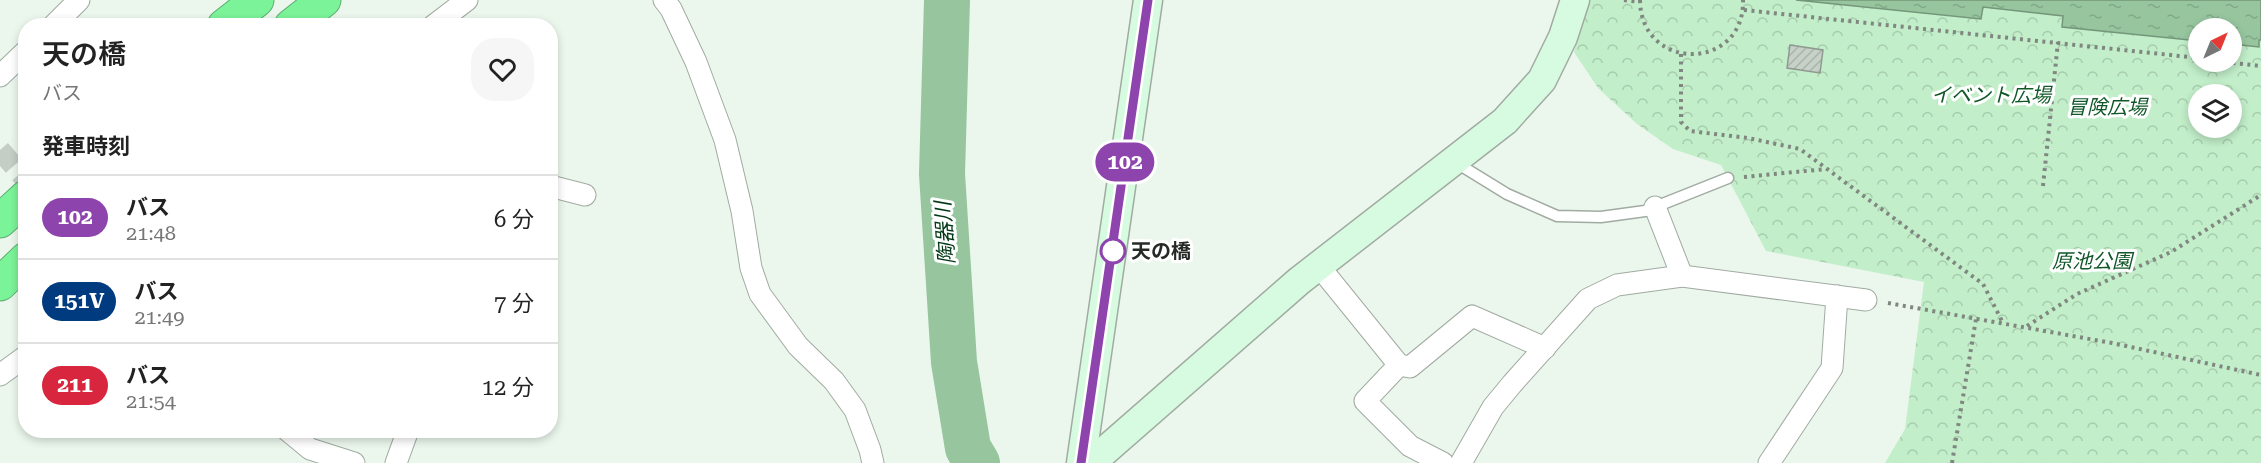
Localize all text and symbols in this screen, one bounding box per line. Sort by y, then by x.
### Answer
north arrow [2188,18,2242,72]
map controls [2188,18,2242,138]
text: 天の橋 [42,38,126,71]
button: heart [471,38,534,101]
text: バス [42,81,82,105]
park label: イベント広場 [1931,83,2053,107]
button: layers [2188,84,2242,138]
park label: 冒険広場 [2067,95,2149,119]
text: 発車時刻 [42,134,130,159]
line badge: 102 [1090,142,1160,182]
text: 102 [1107,150,1143,174]
text: バス [126,195,170,220]
water label: 陶器川 [931,199,959,265]
text: 102 [57,205,93,229]
text: 6 分 [494,207,534,232]
text: 21:48 [126,221,176,245]
marker: 天の橋 [1100,238,1126,264]
place label: 天の橋 [1131,239,1191,263]
park label: 原池公園 [2052,249,2135,273]
text: バス [134,279,178,304]
text: 151V [54,289,104,313]
text: 7 分 [494,291,534,316]
text: 21:49 [134,305,184,329]
text: バス [126,363,170,388]
text: 211 [57,373,93,397]
text: 12 分 [482,375,534,400]
text: 21:54 [126,389,176,413]

